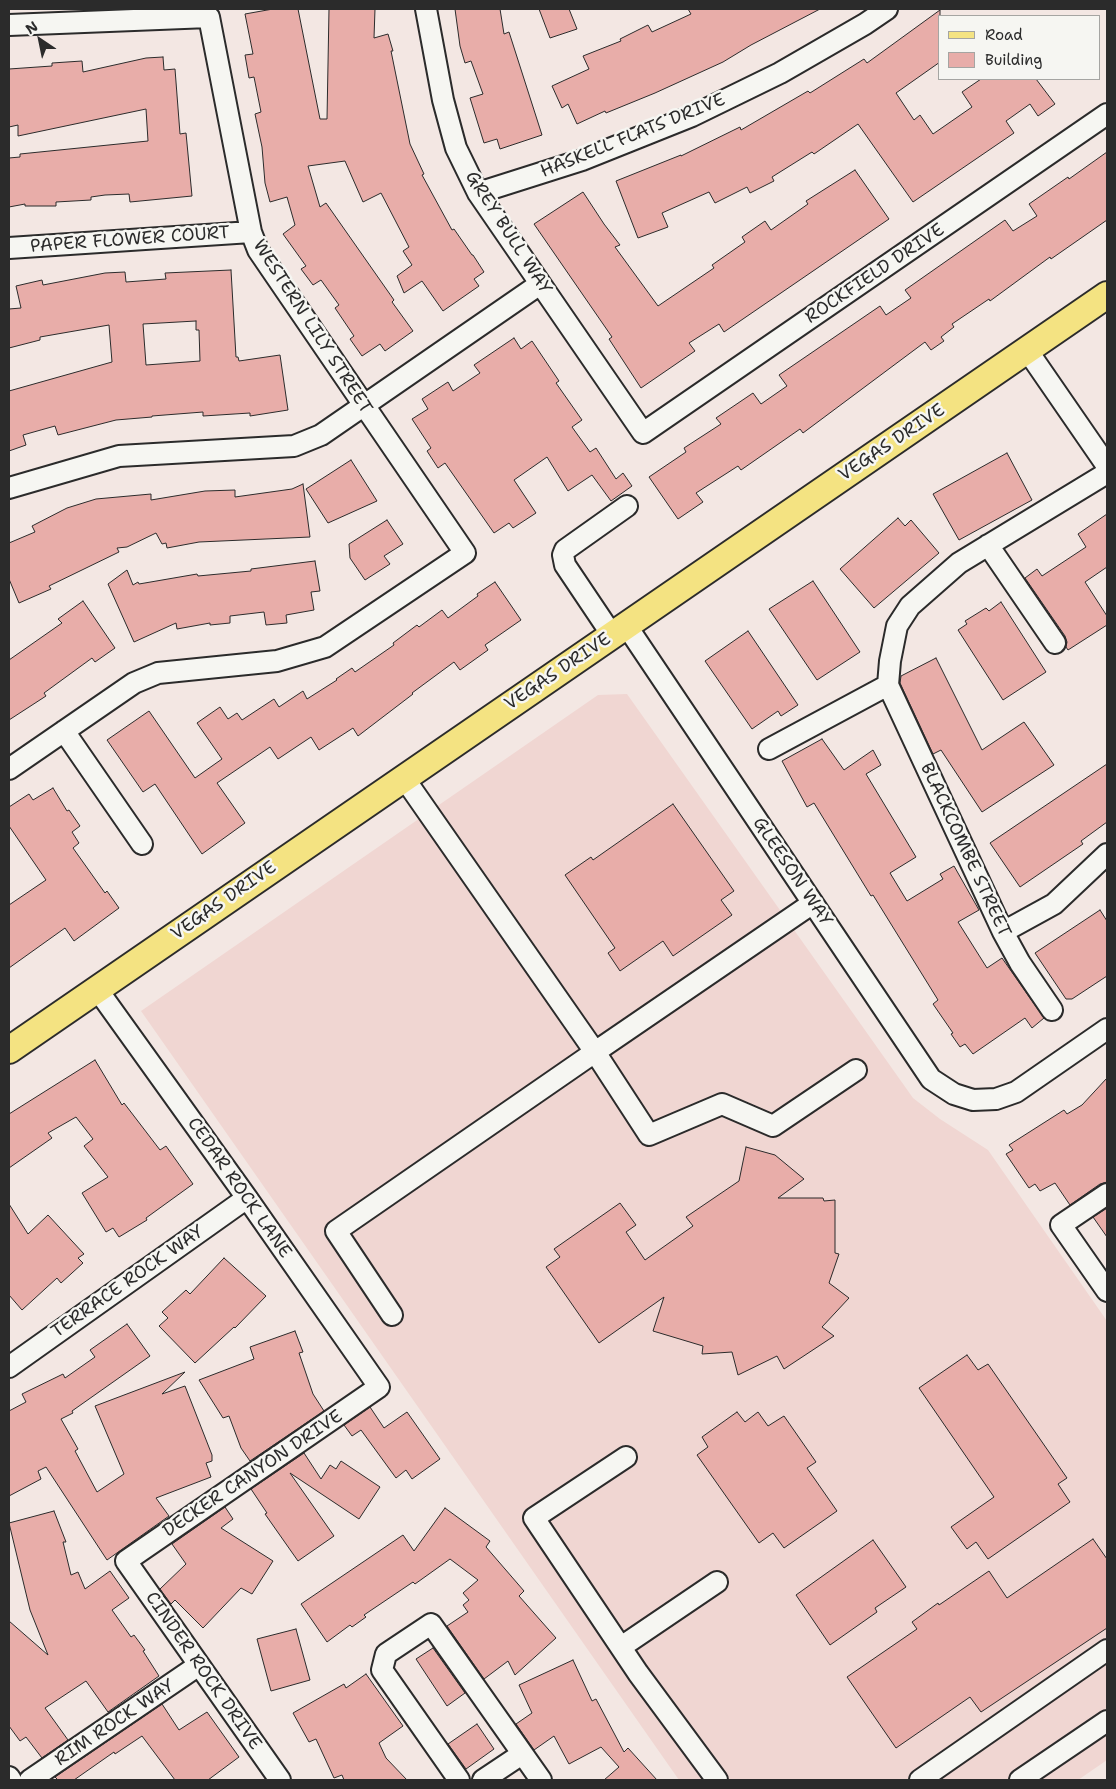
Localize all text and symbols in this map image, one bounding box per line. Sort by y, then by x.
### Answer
north arrow [15,15,65,65]
legend [938,15,1101,80]
text: N [22,17,41,38]
text: Road [985,25,1023,45]
text: Building [985,50,1042,70]
street label: HASKELL FLATS DRIVE [538,89,728,183]
street label: GREY BULL WAY [460,167,556,299]
street label: ROCKFIELD DRIVE [801,219,949,329]
street label: PAPER FLOWER COURT [29,222,231,258]
street label: WESTERN LILY STREET [248,236,376,418]
street label: VEGAS DRIVE [835,400,949,486]
street label: VEGAS DRIVE [501,629,615,715]
street label: BLACKCOMBE STREET [915,759,1015,941]
street label: GLEESON WAY [748,813,836,931]
street label: VEGAS DRIVE [167,857,281,945]
street label: CEDAR ROCK LANE [182,1114,296,1262]
street label: TERRACE ROCK WAY [47,1221,209,1343]
street label: DECKER CANYON DRIVE [159,1406,347,1542]
street label: CINDER ROCK DRIVE [140,1588,266,1754]
street label: RIM ROCK WAY [51,1675,179,1771]

